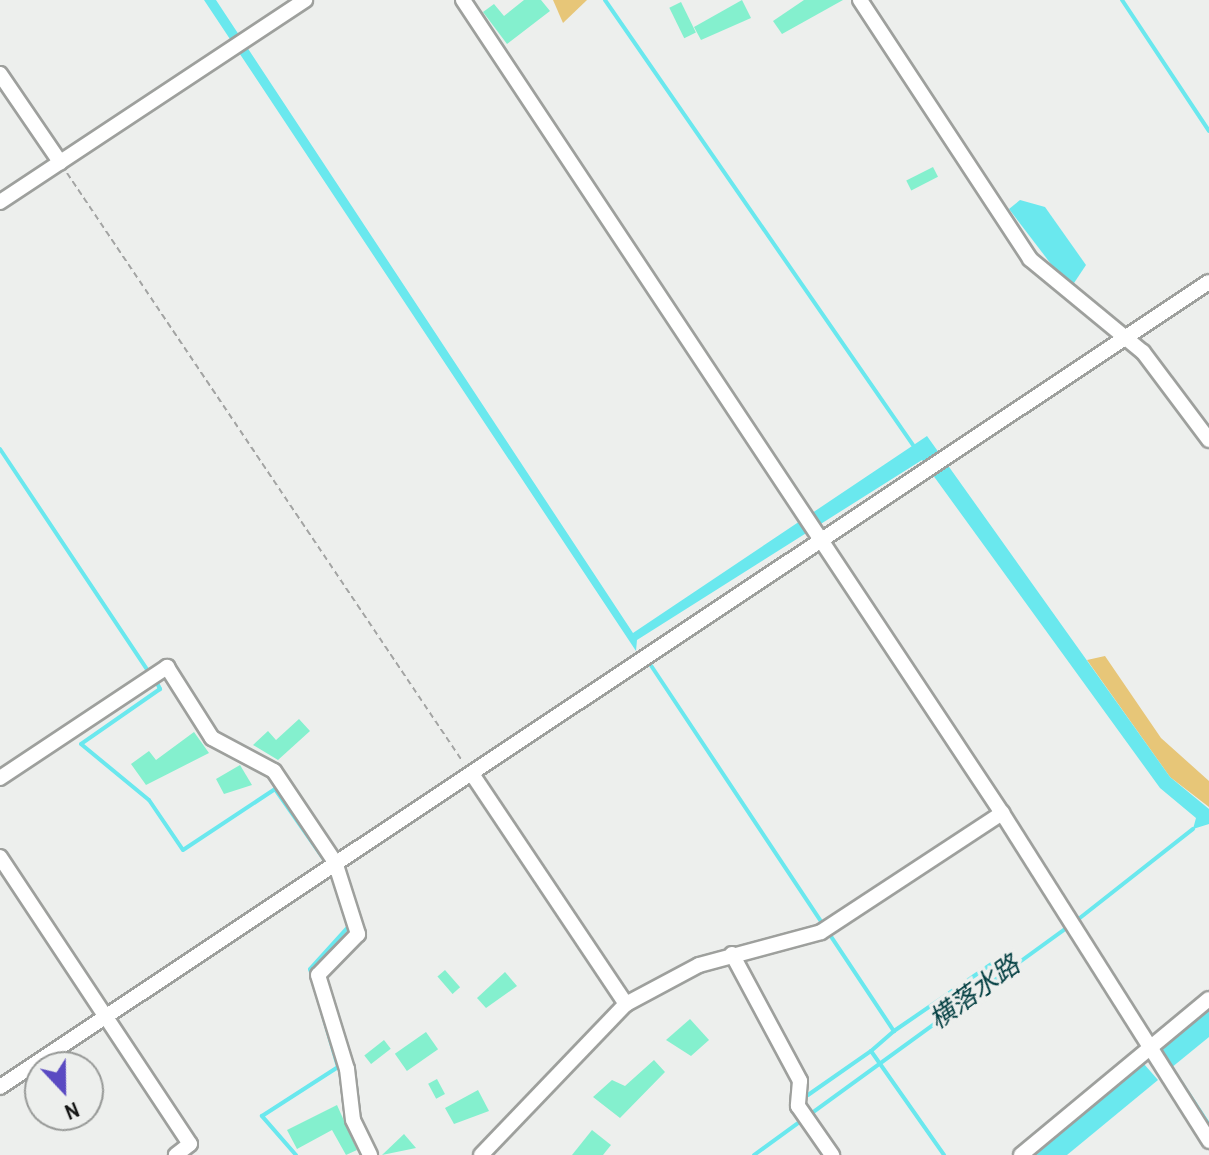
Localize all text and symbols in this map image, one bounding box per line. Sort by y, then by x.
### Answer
water label: 横落水路 [923,949,1025,1035]
north arrow [24,1051,104,1131]
text: N [61,1095,84,1128]

